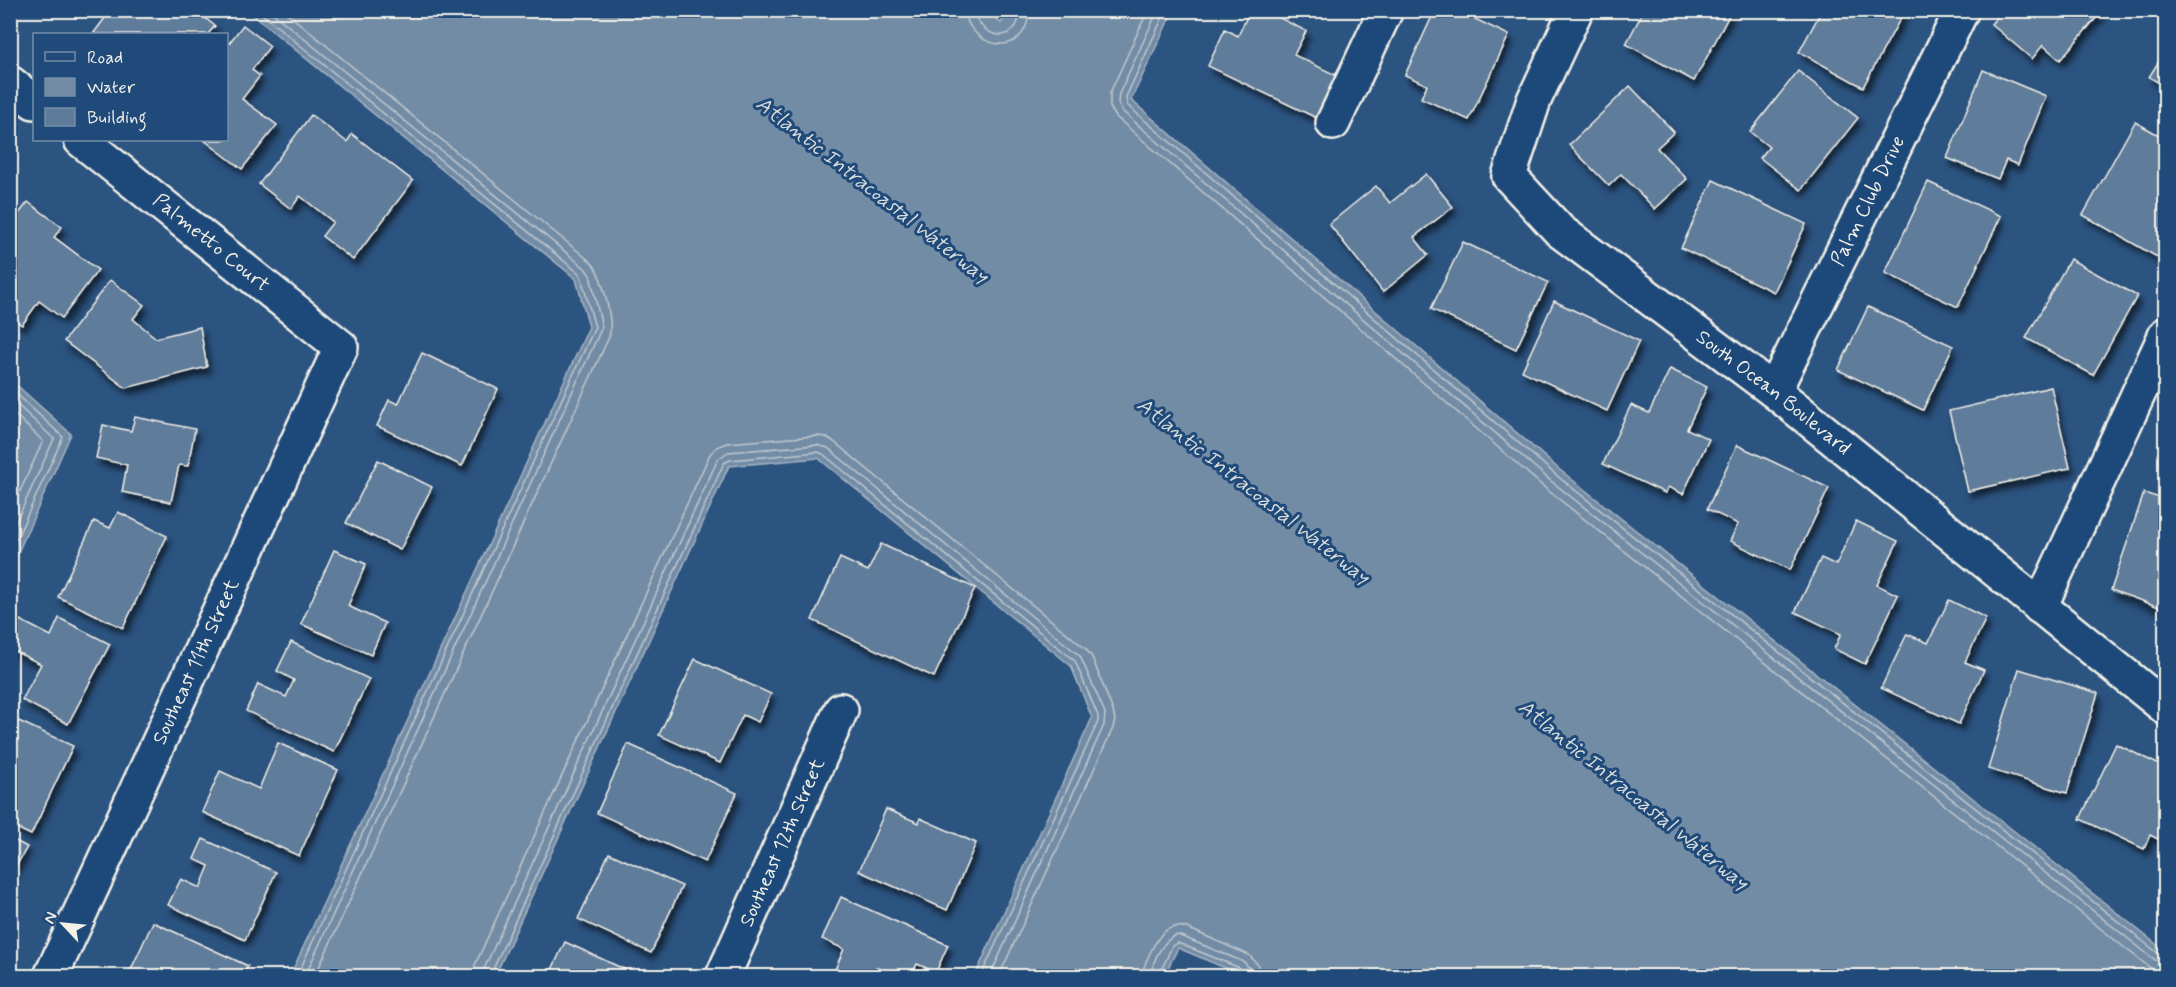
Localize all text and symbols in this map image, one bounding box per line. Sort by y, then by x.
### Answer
legend [33,33,228,141]
text: Road [87,46,123,70]
text: Water [87,76,136,100]
water label: Atlantic Intracoastal Waterway [750,90,995,291]
text: Building [87,106,147,132]
street label: Palm Club Drive [1824,131,1911,271]
street label: Palmetto Court [147,188,275,298]
street label: South Ocean Boulevard [1690,324,1856,461]
water label: Atlantic Intracoastal Waterway [1131,391,1376,592]
street label: Southeast 11th Street [146,574,246,749]
water label: Atlantic Intracoastal Waterway [1512,693,1755,897]
street label: Southeast 12th Street [733,754,831,931]
north arrow [33,894,93,954]
text: N [39,909,63,927]

